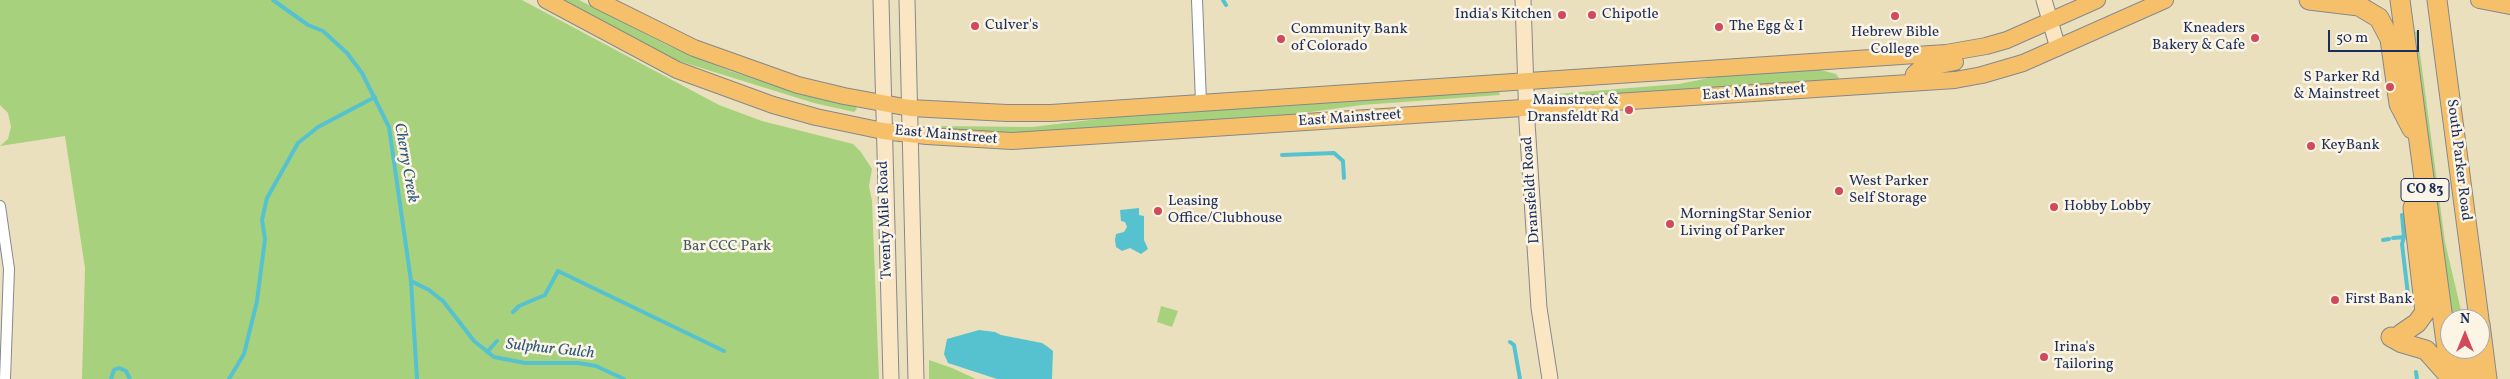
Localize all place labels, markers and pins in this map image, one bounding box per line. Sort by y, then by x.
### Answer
place label: India's Kitchen [1455,6,1552,24]
place label: Chipotle [1602,6,1659,24]
marker: India's Kitchen [1556,9,1568,21]
marker: Chipotle [1586,9,1598,21]
marker: Hebrew Bible College [1889,10,1901,22]
place label: Culver's [985,17,1038,35]
place label: The Egg & I [1729,18,1803,36]
marker: Culver's [969,20,981,32]
place label: Kneaders Bakery & Cafe [2152,20,2245,55]
place label: Community Bank of Colorado [1291,21,1408,56]
marker: The Egg & I [1713,21,1725,33]
place label: Hebrew Bible College [1851,24,1939,59]
marker: Kneaders Bakery & Cafe [2249,32,2261,44]
marker: Community Bank of Colorado [1275,33,1287,45]
place label: S Parker Rd & Mainstreet [2294,69,2380,104]
marker: S Parker Rd & Mainstreet [2384,81,2396,93]
place label: Mainstreet & Dransfeldt Rd [1527,92,1619,127]
marker: Mainstreet & Dransfeldt Rd [1623,104,1635,116]
place label: KeyBank [2321,137,2380,155]
marker: KeyBank [2305,140,2317,152]
place label: West Parker Self Storage [1849,173,1928,208]
marker: West Parker Self Storage [1833,185,1845,197]
place label: Leasing Office/Clubhouse [1168,193,1282,228]
place label: Hobby Lobby [2064,198,2151,216]
marker: Hobby Lobby [2048,201,2060,213]
marker: Leasing Office/Clubhouse [1152,205,1164,217]
place label: MorningStar Senior Living of Parker [1680,206,1811,241]
marker: MorningStar Senior Living of Parker [1664,218,1676,230]
place label: First Bank [2345,291,2412,309]
marker: First Bank [2329,294,2341,306]
place label: Irina's Tailoring [2054,339,2114,374]
marker: Irina's Tailoring [2038,351,2050,363]

